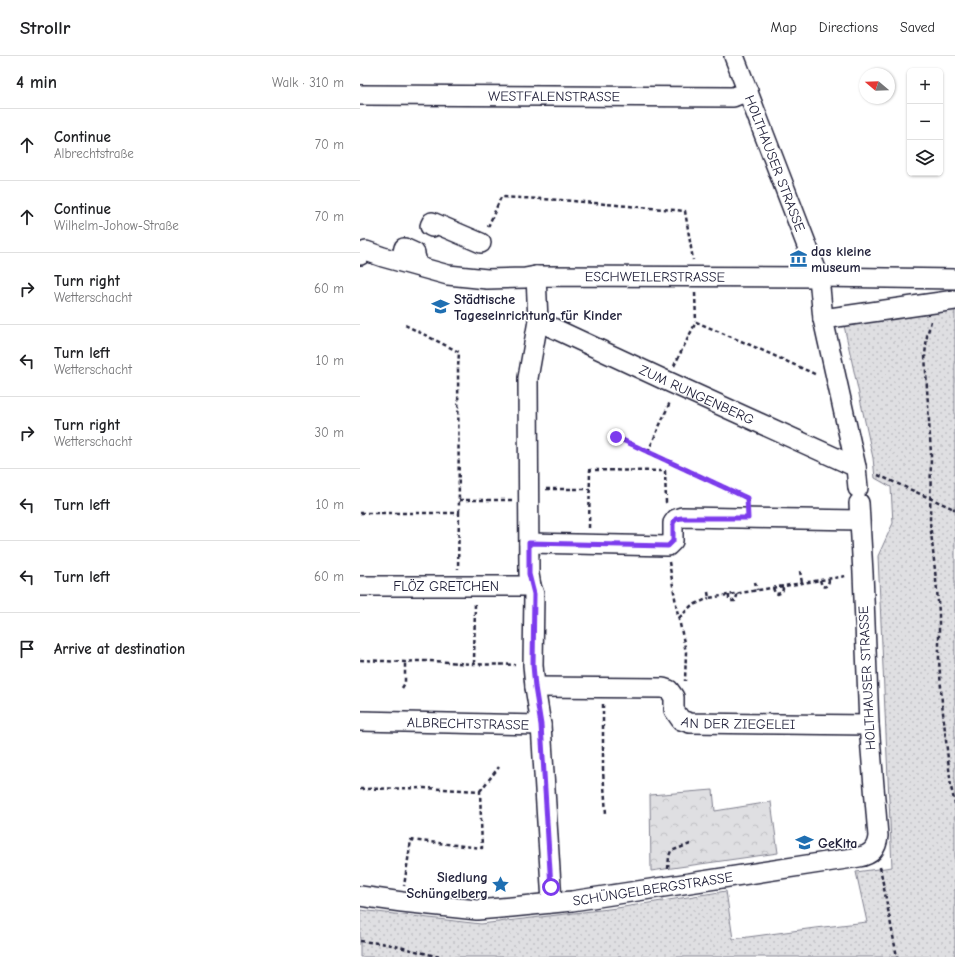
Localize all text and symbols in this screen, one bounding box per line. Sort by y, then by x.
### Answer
text: Strollr [20,17,70,39]
text: Map [770,19,797,36]
text: Directions [819,19,878,36]
text: Saved [900,19,935,36]
north arrow [859,68,895,104]
map controls [907,68,943,176]
button: + [907,68,943,104]
text: 4 min [16,73,57,92]
text: Walk · 310 m [272,75,344,90]
street label: WESTFALENSTRASSE [488,87,620,105]
street label: HOLTHAUSER STRASSE [741,93,809,234]
button: − [907,104,943,140]
text: Continue [54,128,111,146]
icon: ahead [16,134,38,156]
text: 70 m [315,137,344,152]
button: layers [907,140,943,176]
text: Albrechtstraße [54,146,134,161]
text: Continue [54,200,111,218]
icon: ahead [16,206,38,228]
text: 70 m [315,209,344,224]
text: Wilhelm-Johow-Straße [54,218,179,233]
place label: das kleine museum [811,243,871,276]
museum icon: das kleine museum [788,249,808,269]
street label: ESCHWEILERSTRASSE [585,268,725,285]
text: Turn right [54,272,120,290]
icon: right [16,278,38,300]
text: 60 m [314,281,344,296]
text: Wetterschacht [54,290,132,305]
place label: Städtische Tageseinrichtung für Kinder [454,291,622,324]
school or university icon: Städtische Tageseinrichtung für Kinder [431,297,451,317]
text: Turn left [54,344,110,362]
icon: left [16,350,38,372]
text: 10 m [316,353,344,368]
street label: ZUM RUNGENBERG [637,361,757,428]
text: Wetterschacht [54,362,132,377]
text: Turn right [54,416,120,434]
icon: right [16,422,38,444]
text: 30 m [314,425,344,440]
route end [607,428,625,446]
text: Wetterschacht [54,434,132,449]
icon: left [16,494,38,516]
text: Turn left [54,496,110,514]
text: 10 m [316,497,344,512]
icon: left [16,566,38,588]
text: Turn left [54,568,110,586]
text: 60 m [314,569,344,584]
street label: FLÖZ GRETCHEN [393,578,499,595]
street label: HOLTHAUSER STRASSE [855,605,879,751]
icon: arrive [16,638,38,660]
text: Arrive at destination [54,640,185,658]
street label: AN DER ZIEGELEI [679,712,795,733]
street label: ALBRECHTSTRASSE [407,714,529,733]
school or university icon: GeKita [795,833,815,853]
place label: GeKita [818,835,857,852]
street label: SCHÜNGELBERGSTRASSE [571,868,734,909]
place label: Siedlung Schüngelberg [407,869,488,902]
place icon: Siedlung Schüngelberg [491,875,511,895]
route start [542,878,560,896]

